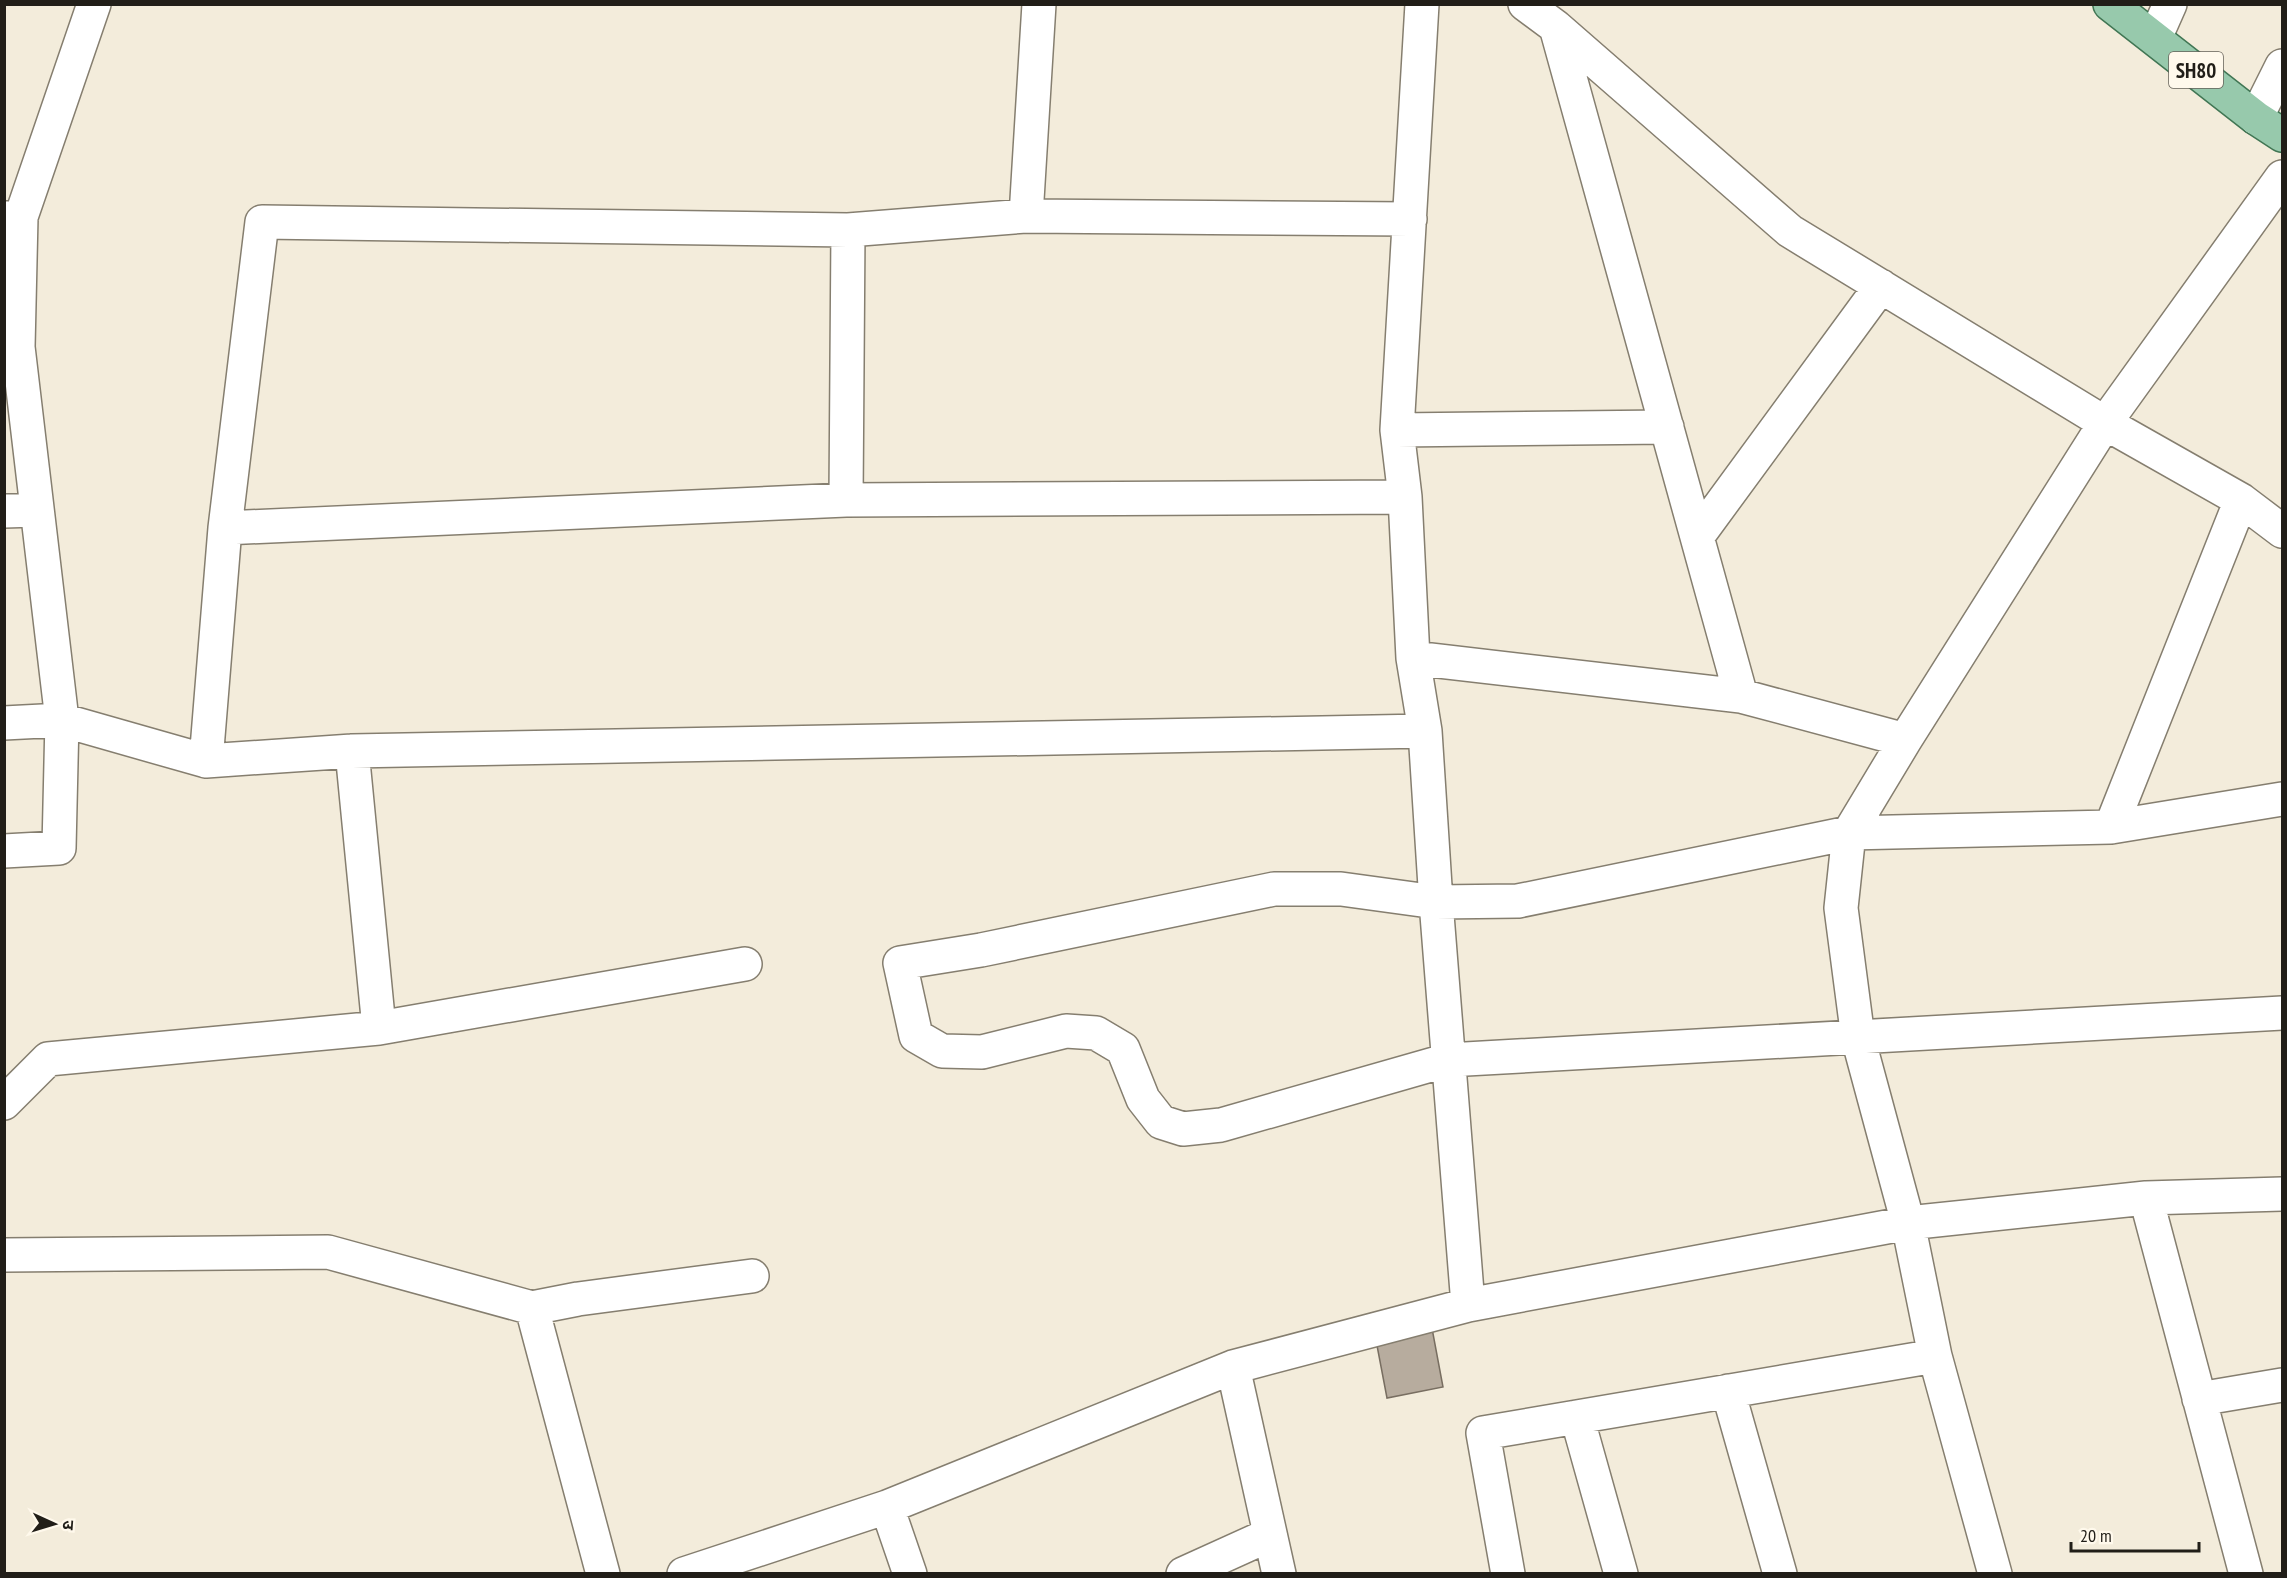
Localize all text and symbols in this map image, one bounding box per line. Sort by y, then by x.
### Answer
road number: SH80 [2169,52,2223,88]
north arrow [24,1494,84,1554]
scale bar [2071,1515,2198,1553]
text: उ [59,1520,79,1531]
text: 20 m [2080,1524,2112,1547]

